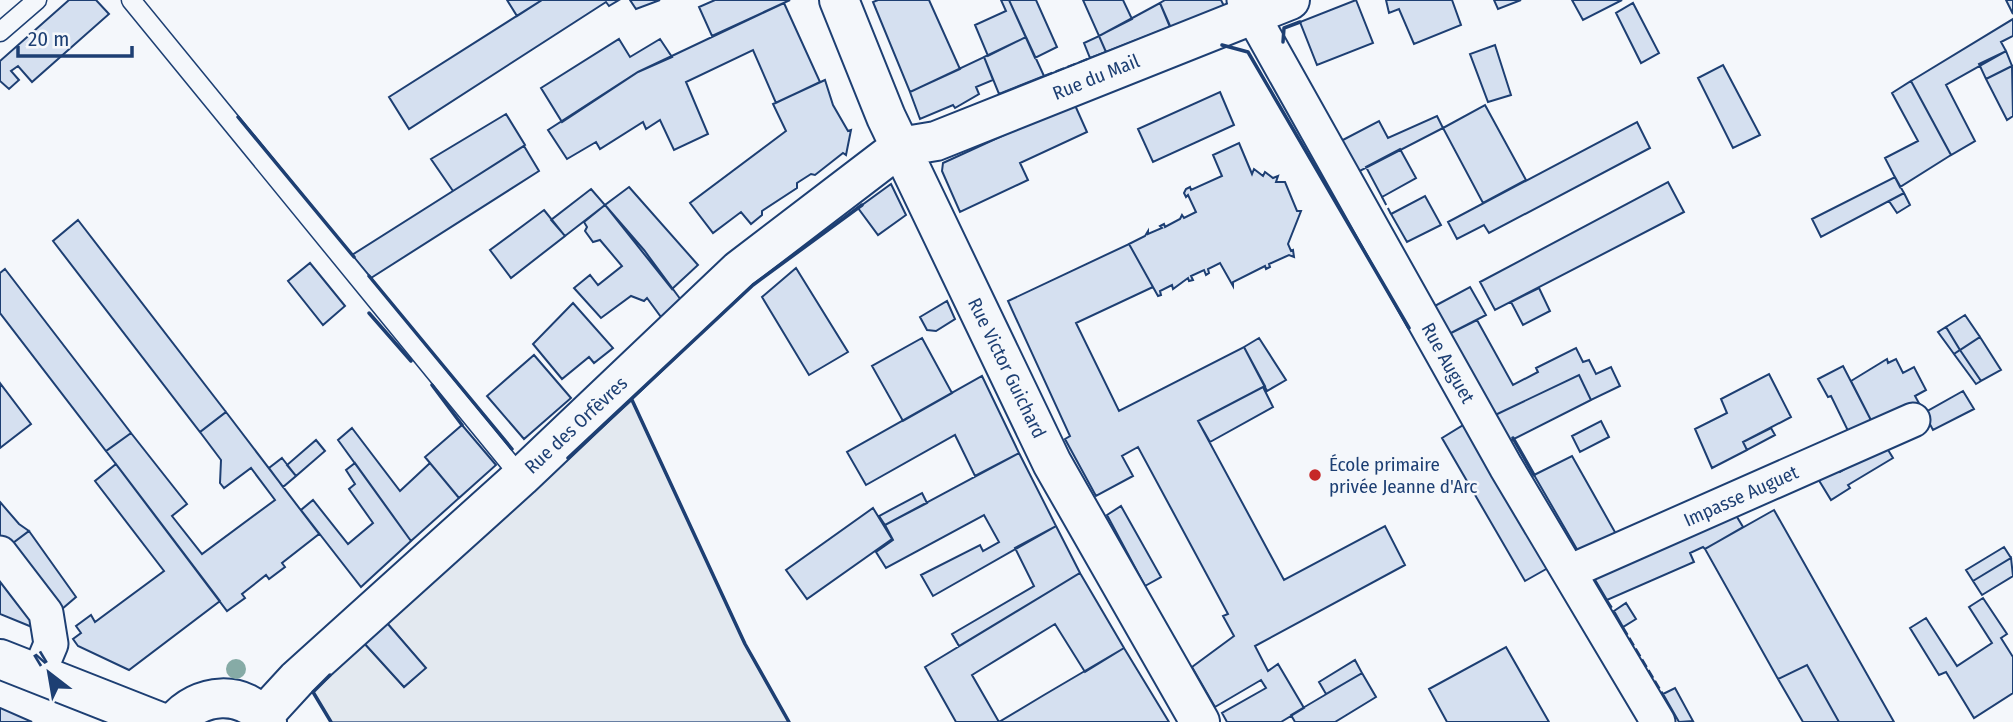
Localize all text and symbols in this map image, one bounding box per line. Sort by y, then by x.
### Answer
scale bar [18,14,131,58]
text: 20 m [28,26,69,52]
street label: Rue du Mail [1049,49,1143,105]
street label: Rue Victor Guichard [963,294,1051,442]
street label: Rue Auguet [1417,319,1480,408]
street label: Rue des Orfèvres [520,372,632,478]
place label: École primaire privée Jeanne d'Arc [1329,453,1477,498]
street label: Impasse Auguet [1680,460,1802,531]
marker: École primaire privée Jeanne d'Arc [1307,467,1323,483]
north arrow [14,638,84,708]
text: N [30,646,51,672]

